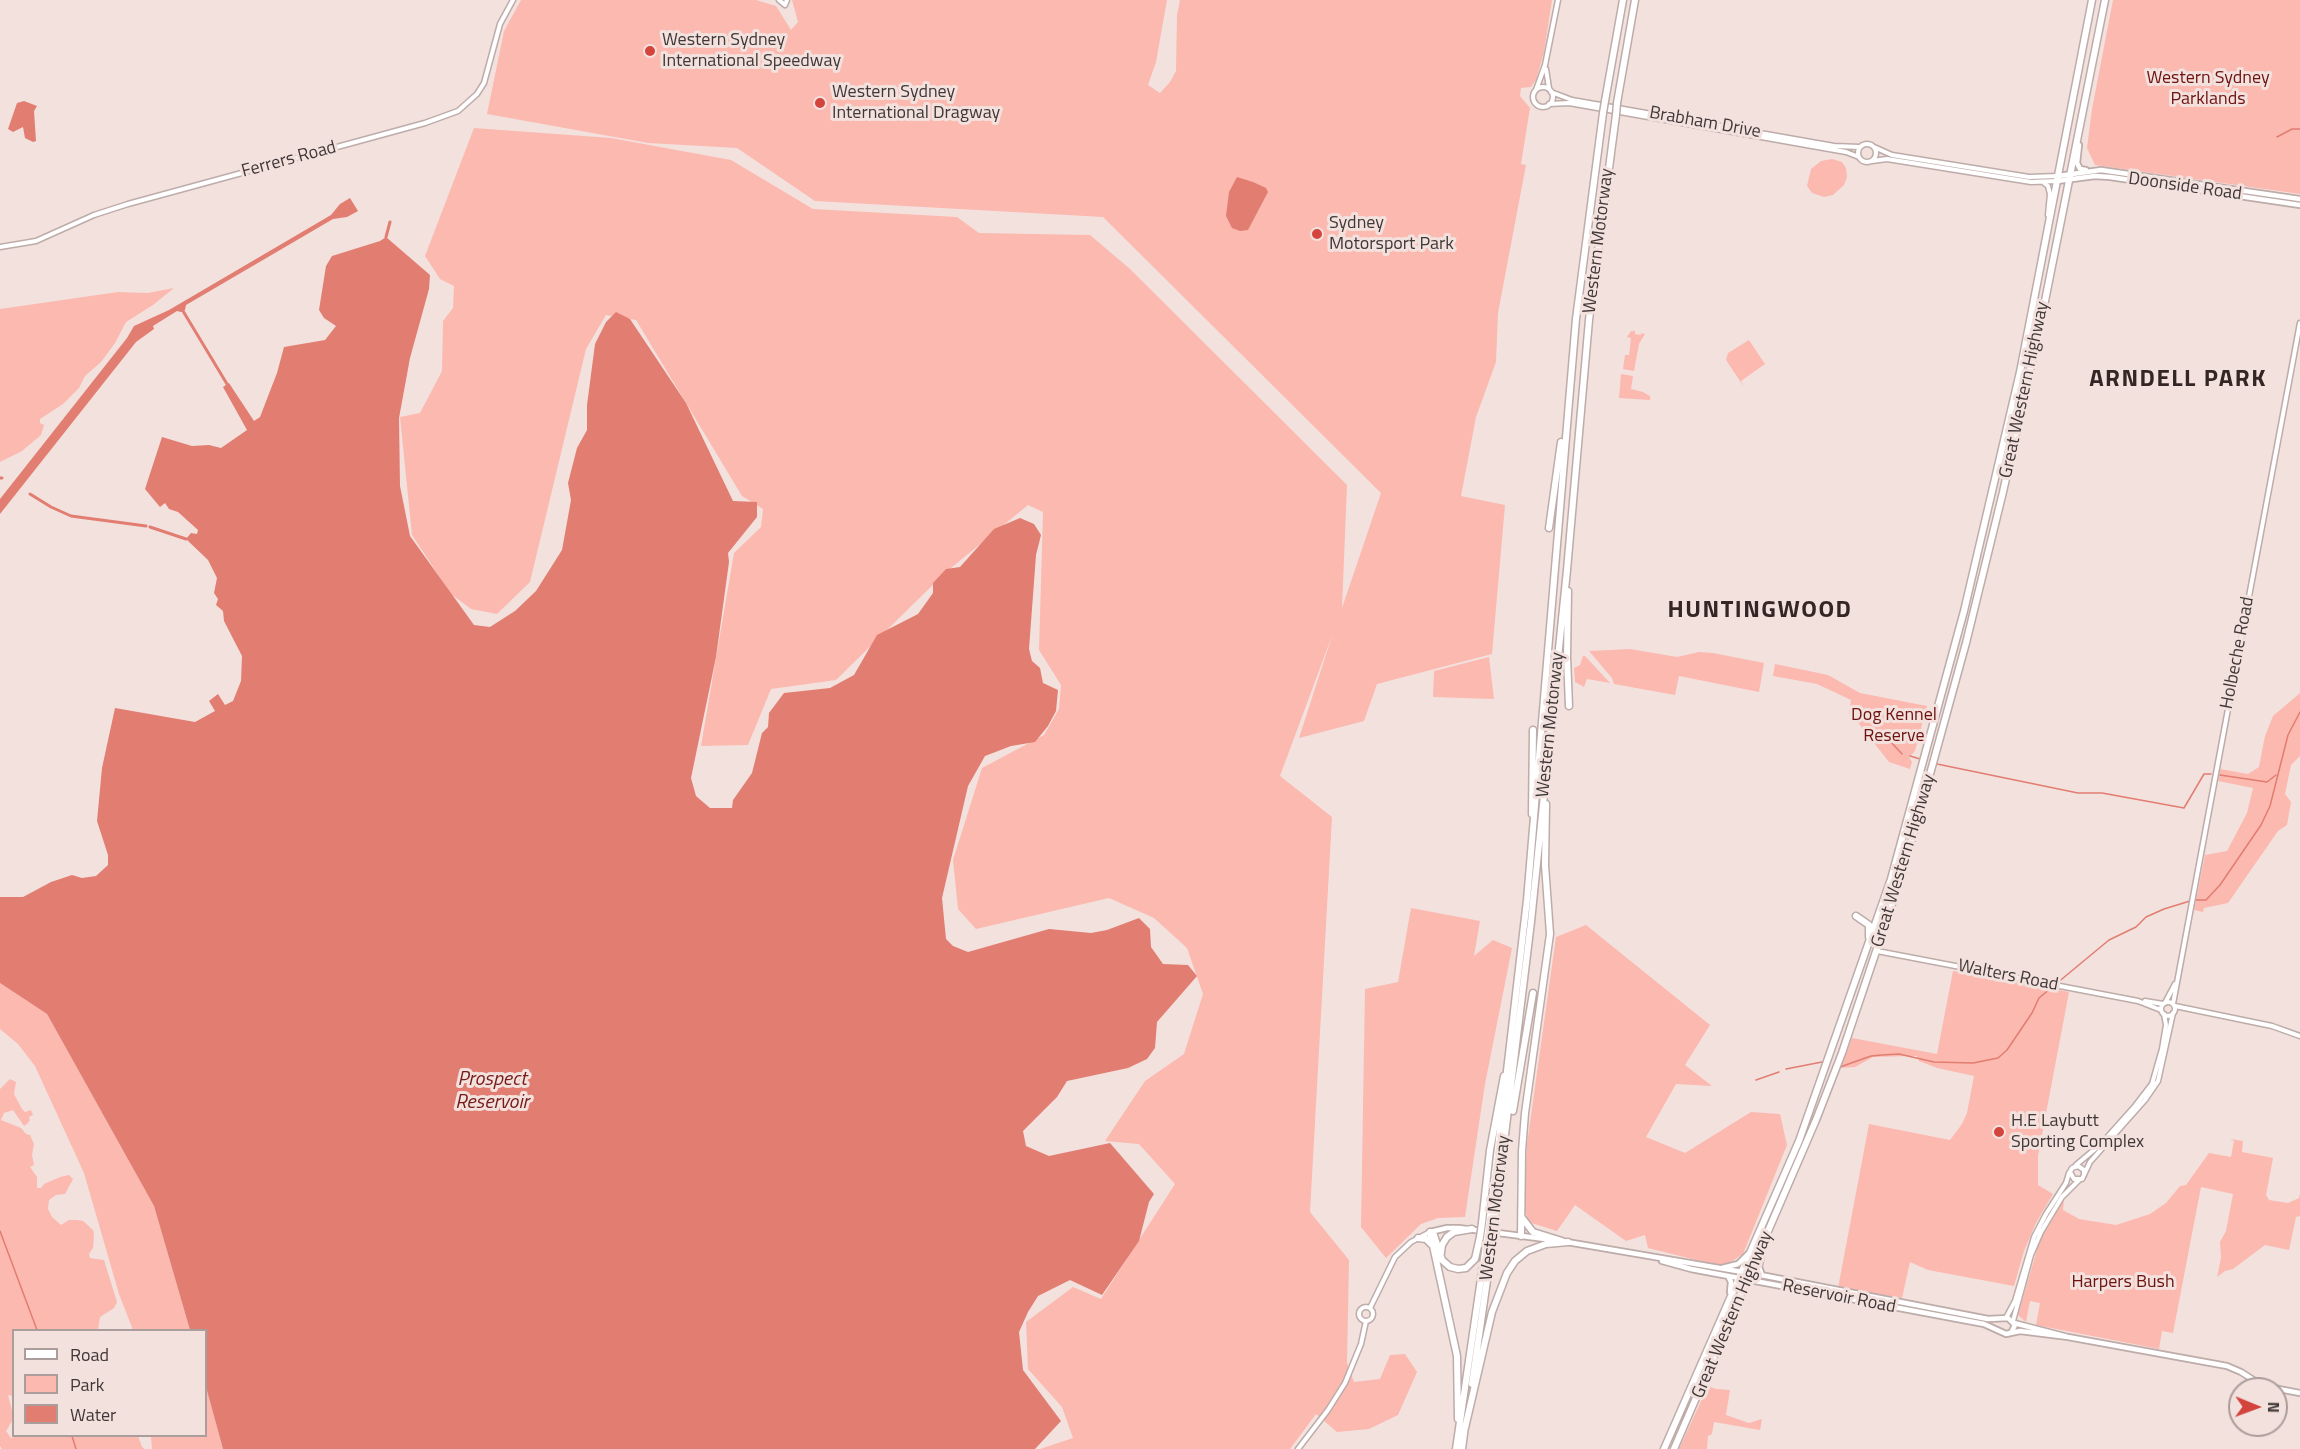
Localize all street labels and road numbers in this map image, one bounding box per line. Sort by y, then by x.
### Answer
street label: Brabham Drive [1648,103,1762,143]
street label: Ferrers Road [239,137,339,183]
street label: Western Motorway [1579,167,1619,315]
street label: Doonside Road [2127,168,2243,206]
street label: Great Western Highway [1996,300,2054,480]
street label: Holbeche Road [2217,595,2259,711]
street label: Western Motorway [1533,651,1569,799]
street label: Great Western Highway [1867,772,1941,950]
street label: Walters Road [1956,956,2060,996]
street label: Western Motorway [1476,1134,1516,1282]
street label: Great Western Highway [1688,1228,1778,1402]
street label: Reservoir Road [1781,1275,1897,1319]

